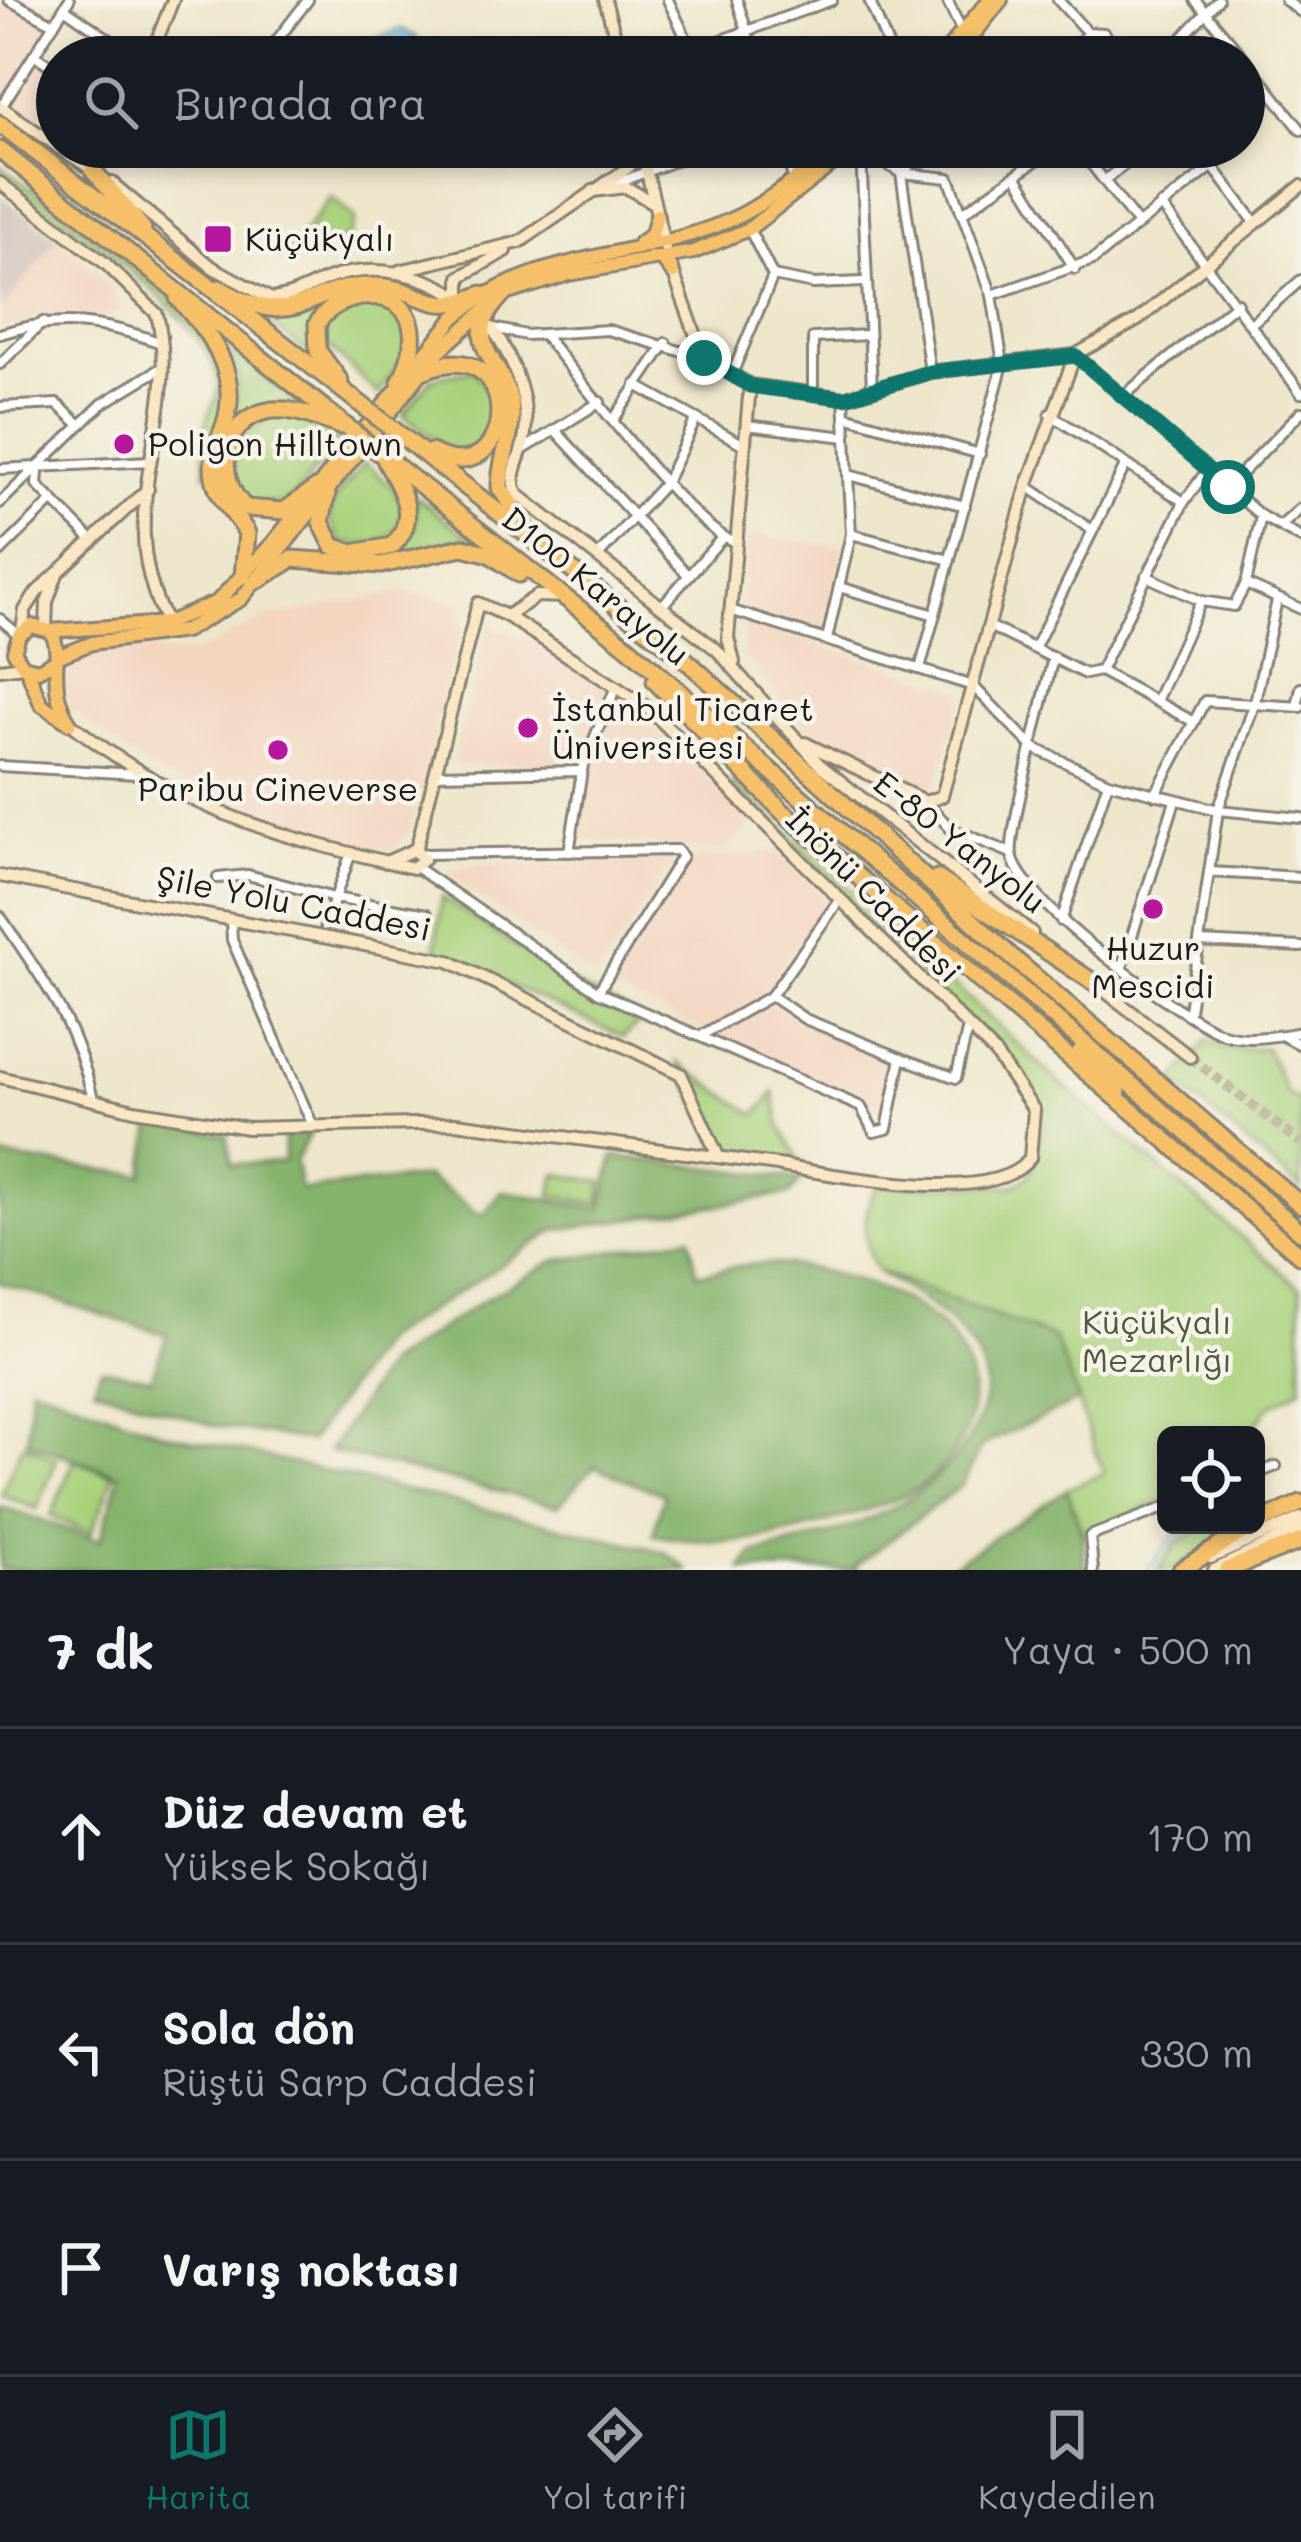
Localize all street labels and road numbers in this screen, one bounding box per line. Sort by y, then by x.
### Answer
street label: D100 Karayolu [494,496,700,675]
street label: E-80 Yanyolu [865,760,1056,922]
street label: İnönü Caddesi [778,797,972,991]
street label: Şile Yolu Caddesi [153,854,435,949]

